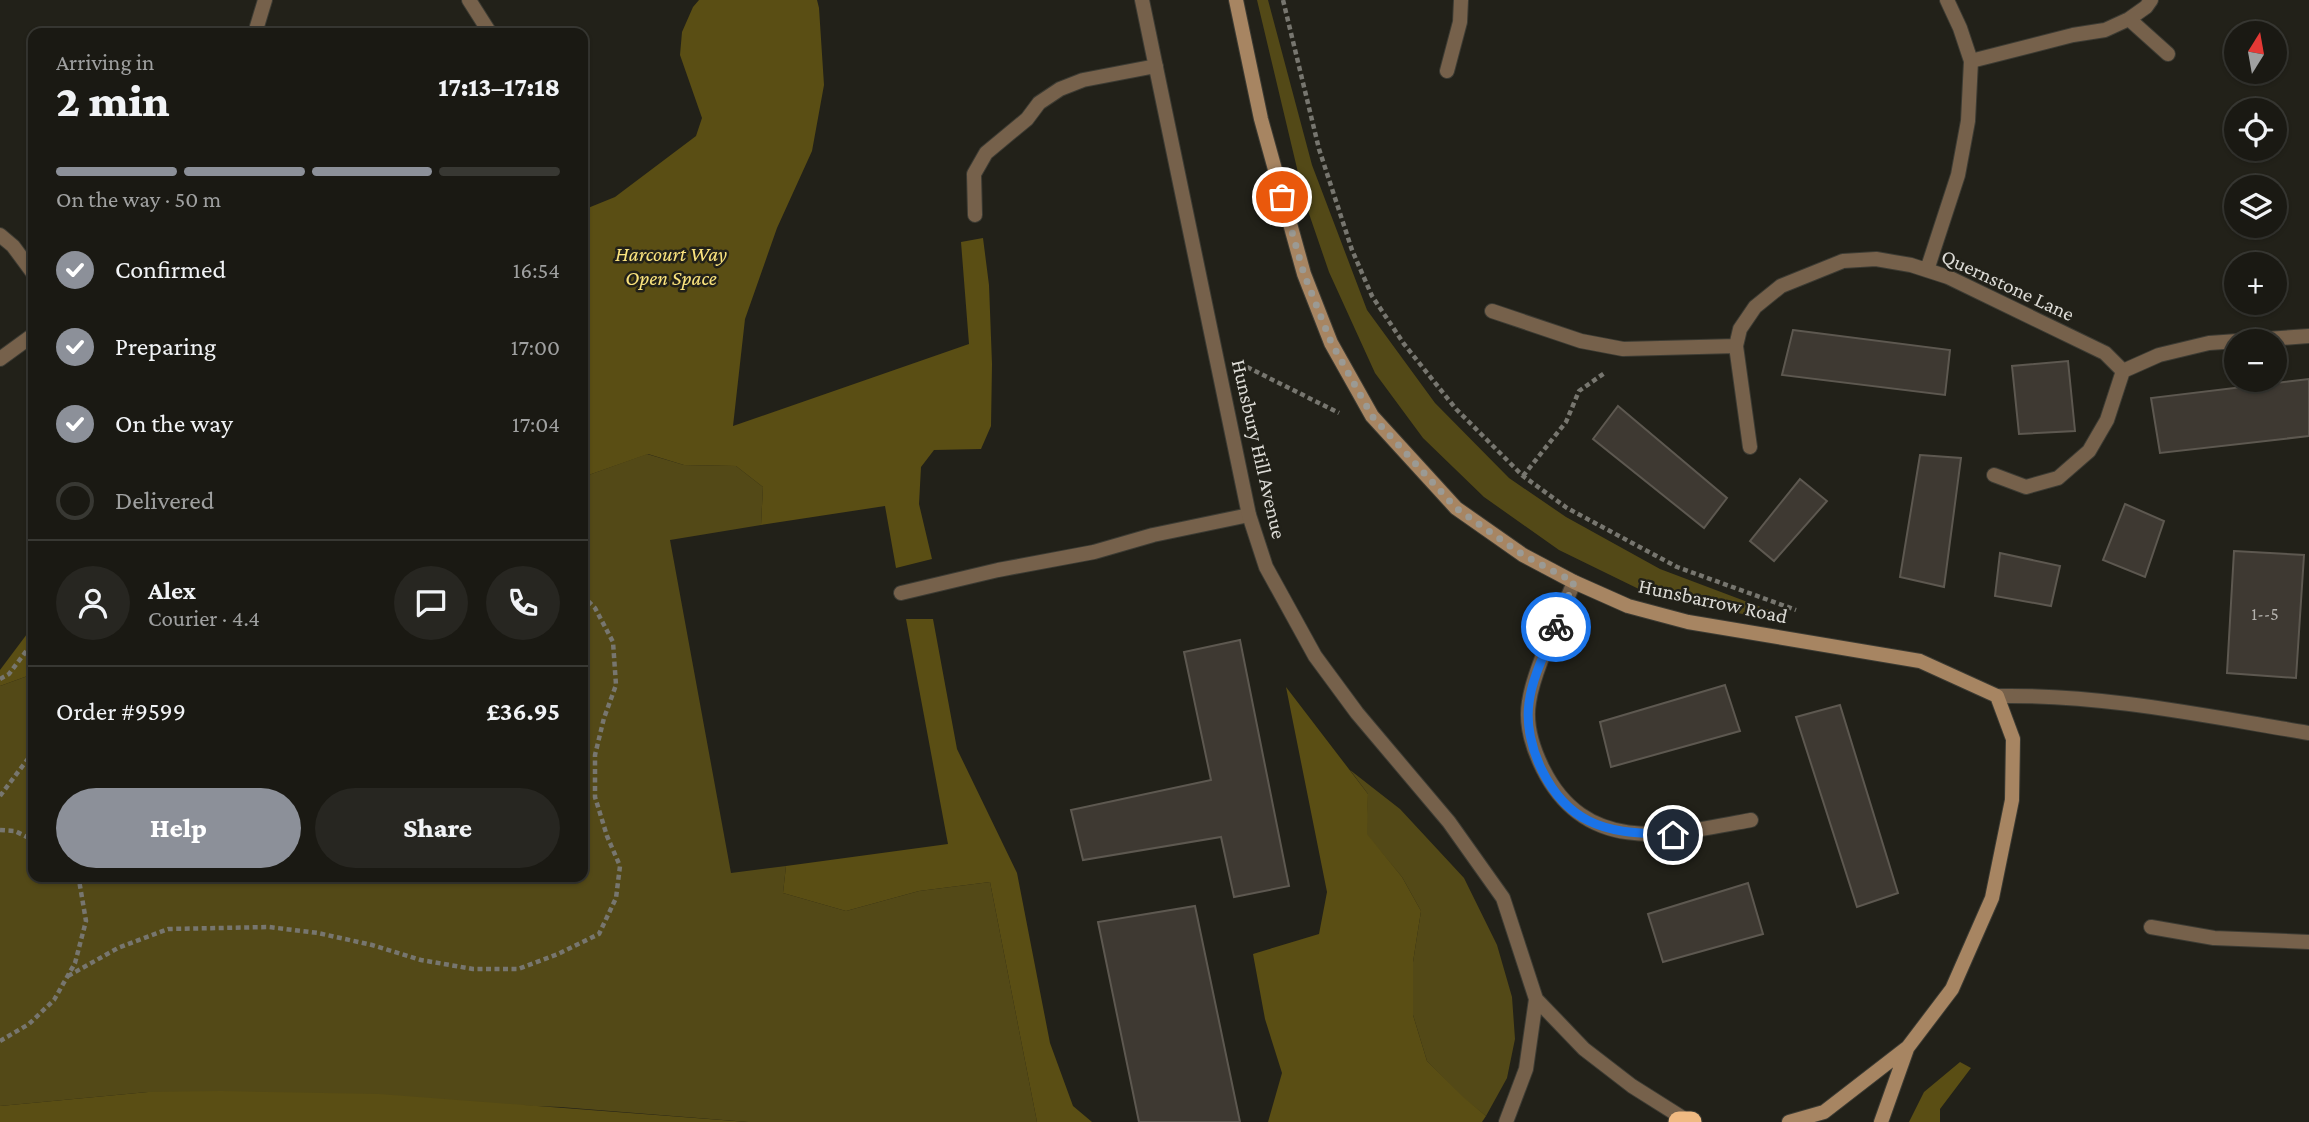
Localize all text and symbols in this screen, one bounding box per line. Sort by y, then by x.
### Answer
north arrow [2224,21,2287,84]
map controls [2224,21,2287,392]
text: Arriving in [56,49,154,75]
text: 17:13–17:18 [438,73,560,102]
text: 2 min [56,75,170,126]
button: locate [2224,98,2287,161]
pin [1252,167,1312,227]
button: layers [2224,175,2287,238]
icon: bag [1263,178,1301,216]
text: On the way · 50 m [56,186,221,212]
park label: Harcourt Way Open Space [615,242,727,290]
street label: Quernstone Lane [1938,244,2078,326]
icon: check [56,251,94,289]
button: + [2224,252,2287,315]
text: Confirmed [115,255,226,284]
text: 16:54 [513,257,560,283]
icon: check [56,328,94,366]
button: − [2224,329,2287,392]
text: Preparing [115,332,216,361]
text: 17:00 [511,334,560,360]
street label: Hunsbury Hill Avenue [1227,357,1291,541]
icon: check [56,405,94,443]
text: On the way [115,409,233,438]
text: 17:04 [512,411,560,437]
text: Delivered [115,486,214,515]
button: person [56,566,130,640]
button: chat [394,566,468,640]
button: phone [486,566,560,640]
street label: Hunsbarrow Road [1636,573,1790,629]
text: Alex [148,576,196,605]
courier [1521,592,1591,662]
house number: 1--5 [2251,604,2279,624]
text: Courier · 4.4 [148,605,260,631]
icon: bike [1537,608,1575,646]
text: Order #9599 [56,697,186,726]
text: £36.95 [486,697,560,726]
button: Help [56,788,301,868]
button: Share [315,788,560,868]
pin [1643,805,1703,865]
icon: home [1654,816,1692,854]

